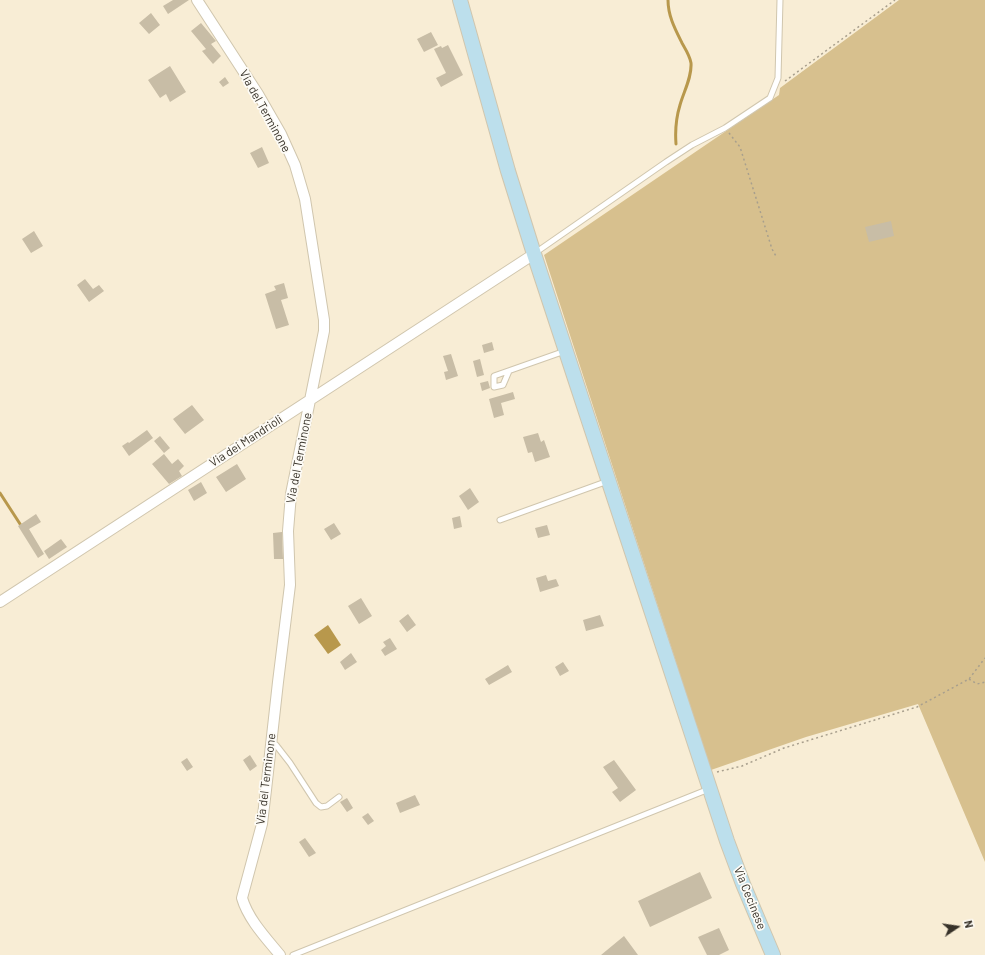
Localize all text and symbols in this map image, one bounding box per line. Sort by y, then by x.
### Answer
street label: Via del Terminone [236,67,294,155]
street label: Via del Terminone [283,411,315,505]
street label: Via dei Mandrioli [207,412,285,470]
street label: Via del Terminone [253,732,279,826]
street label: Via Cecinese [731,864,769,932]
north arrow [937,907,977,947]
text: N [962,919,976,929]

